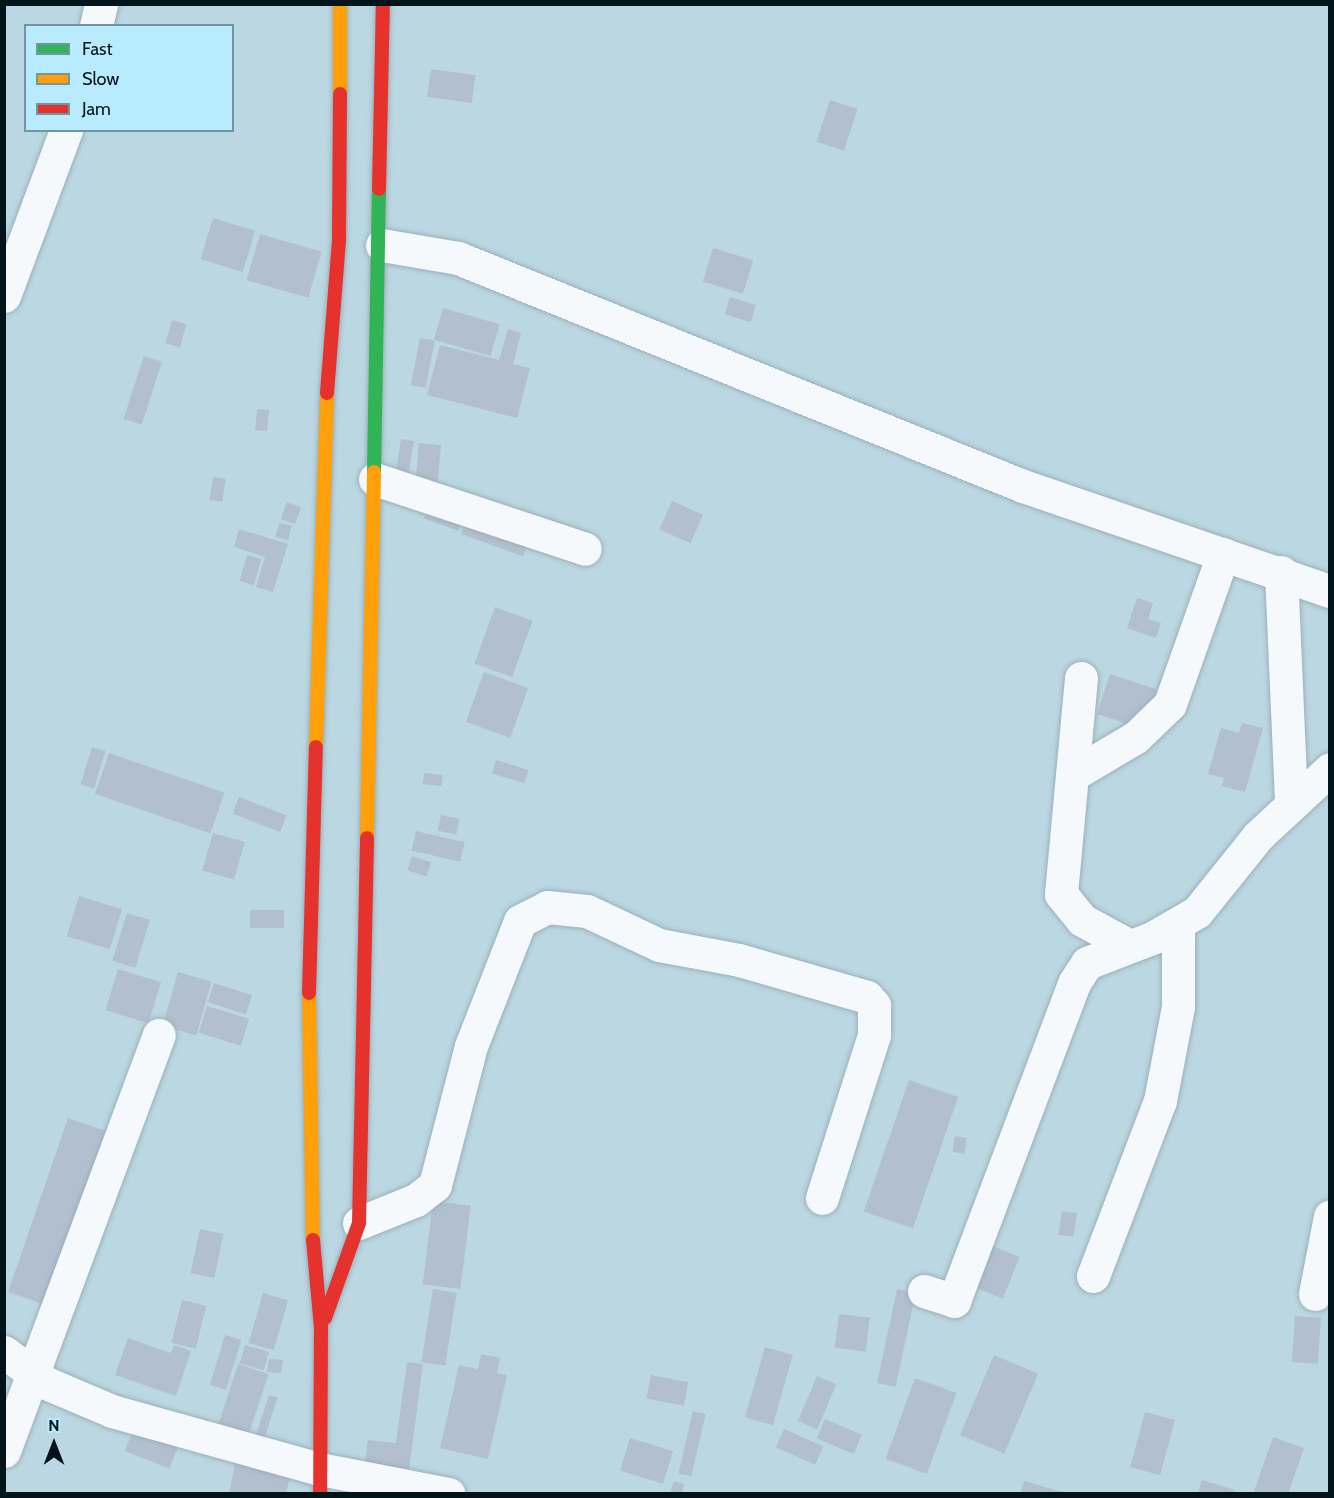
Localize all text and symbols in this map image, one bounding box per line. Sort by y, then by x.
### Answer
legend [24,24,234,132]
text: Fast [82,38,113,60]
text: Slow [82,68,119,90]
text: Jam [82,98,111,120]
north arrow [24,1414,84,1474]
text: N [48,1416,60,1435]

